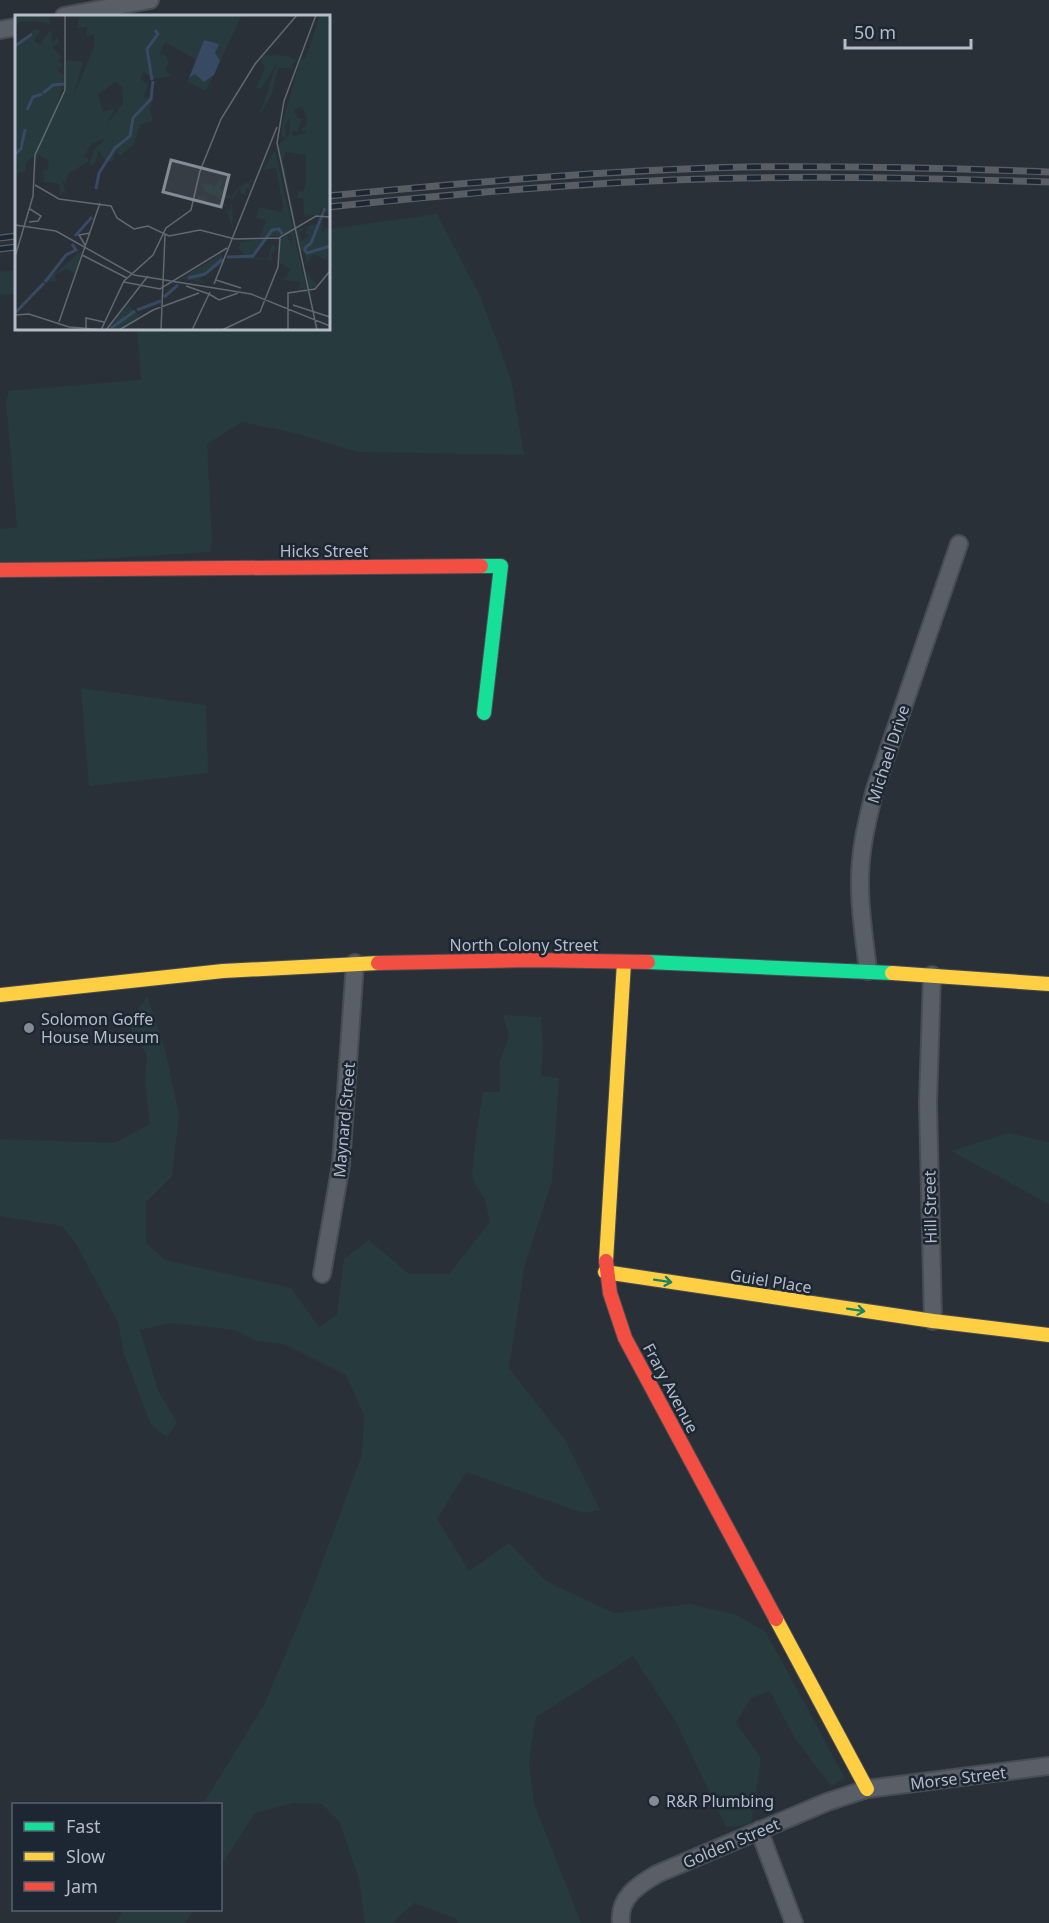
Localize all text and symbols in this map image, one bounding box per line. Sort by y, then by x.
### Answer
scale bar [845,12,971,50]
inset map [15,15,330,330]
text: 50 m [854,20,896,44]
street label: Hicks Street [280,540,369,562]
street label: Michael Drive [862,702,914,806]
street label: North Colony Street [450,934,599,956]
place label: Solomon Goffe House Museum [41,1008,159,1048]
marker: Solomon Goffe House Museum [22,1021,36,1035]
street label: Maynard Street [328,1061,360,1178]
street label: Hill Street [918,1170,942,1244]
street label: Guiel Place [729,1264,813,1298]
one-way arrow [652,1276,672,1287]
one-way arrow [845,1304,865,1315]
street label: Frary Avenue [638,1339,704,1437]
street label: Morse Street [909,1761,1007,1795]
place label: R&R Plumbing [666,1790,774,1812]
marker: R&R Plumbing [647,1794,661,1808]
legend [12,1803,222,1911]
street label: Golden Street [679,1813,783,1873]
text: Fast [66,1814,101,1838]
text: Slow [66,1844,105,1868]
text: Jam [64,1874,98,1898]

